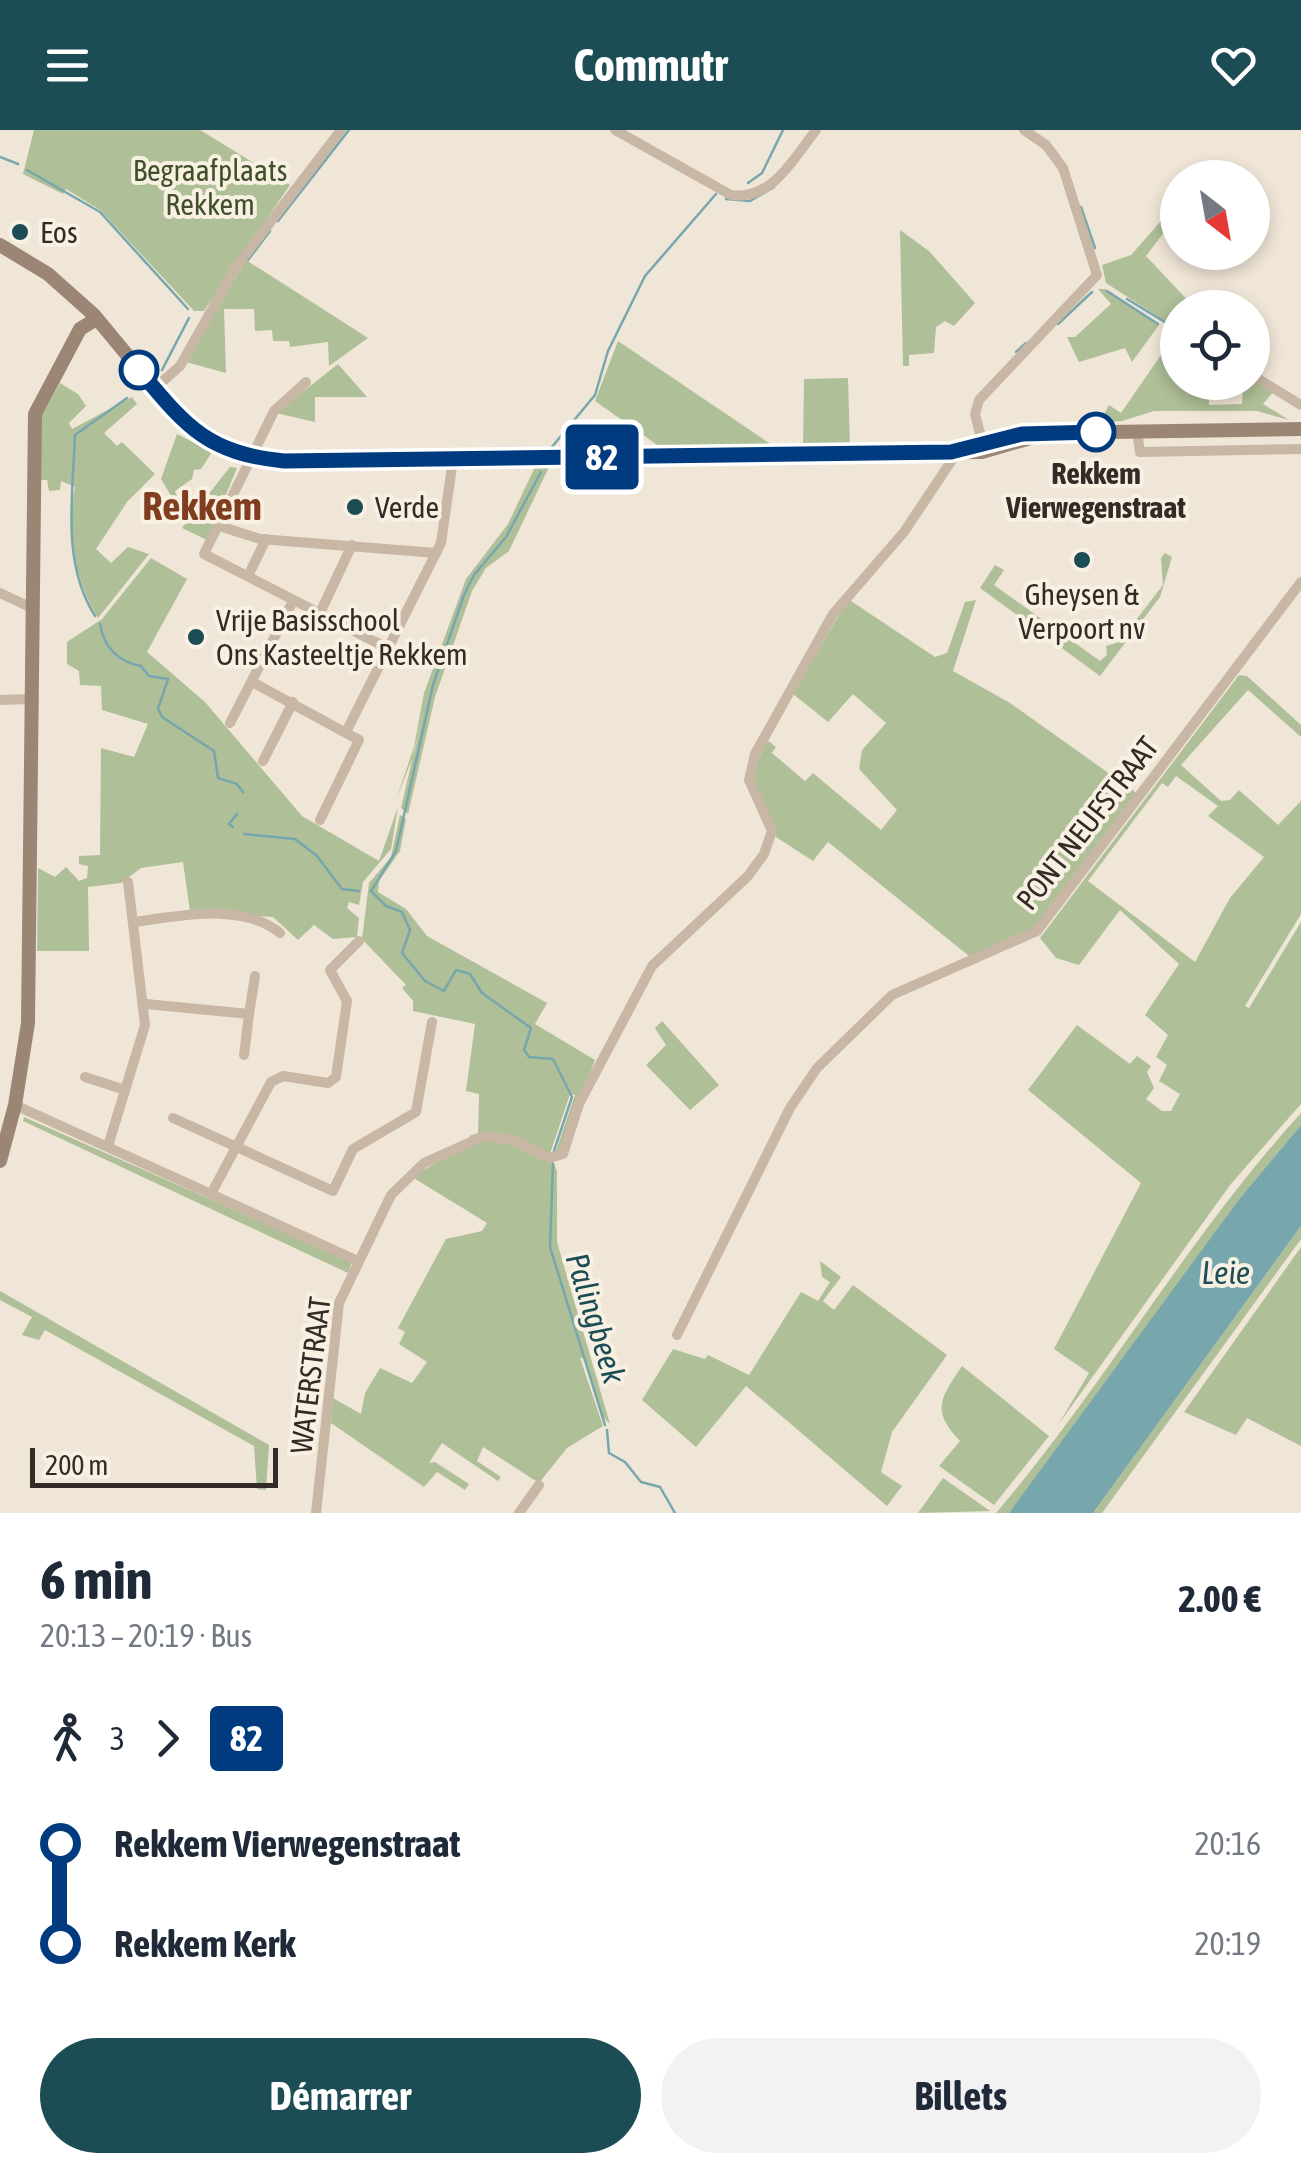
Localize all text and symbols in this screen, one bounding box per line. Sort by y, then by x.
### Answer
icon: menu [40,38,95,93]
icon: heart [1206,38,1261,93]
text: Commutr [573,39,728,91]
park label: Begraafplaats Rekkem [133,153,287,221]
north arrow [1160,160,1270,270]
map controls [1160,160,1270,400]
place label: Eos [40,215,77,249]
marker: Eos [9,221,31,243]
button: locate [1160,290,1270,400]
unlabelled marker [120,351,158,389]
marker: Rekkem Vierwegenstraat [1077,413,1115,451]
line badge: 82 [557,424,647,490]
text: 82 [586,437,618,477]
place label: Rekkem Vierwegenstraat [1005,456,1186,524]
district label: Rekkem [142,483,262,528]
place label: Verde [375,490,439,524]
marker: Verde [344,496,366,518]
marker: Gheysen & Verpoort nv [1071,549,1093,571]
place label: Gheysen & Verpoort nv [1019,577,1145,645]
place label: Vrije Basisschool Ons Kasteeltje Rekkem [216,603,468,671]
marker: Vrije Basisschool Ons Kasteeltje Rekkem [185,626,207,648]
street label: PONT NEUFSTRAAT [1009,730,1165,916]
water label: Palingbeek [559,1248,634,1389]
water label: Leie [1202,1254,1250,1291]
street label: WATERSTRAAT [284,1295,336,1455]
scale bar [30,1443,278,1488]
text: 200 m [45,1449,108,1481]
text: 6 min [40,1548,152,1611]
text: 2.00 € [1178,1577,1261,1620]
text: 20:13 – 20:19 · Bus [40,1617,252,1654]
icon: walk [40,1711,95,1766]
icon: forward [140,1711,195,1766]
text: 82 [230,1718,263,1758]
text: 3 [110,1720,125,1757]
text: Rekkem Vierwegenstraat [114,1822,461,1865]
text: 20:16 [1195,1825,1261,1862]
text: Rekkem Kerk [114,1922,296,1965]
text: 20:19 [1195,1925,1261,1962]
button: Démarrer [40,2038,641,2153]
button: Billets [661,2038,1261,2153]

